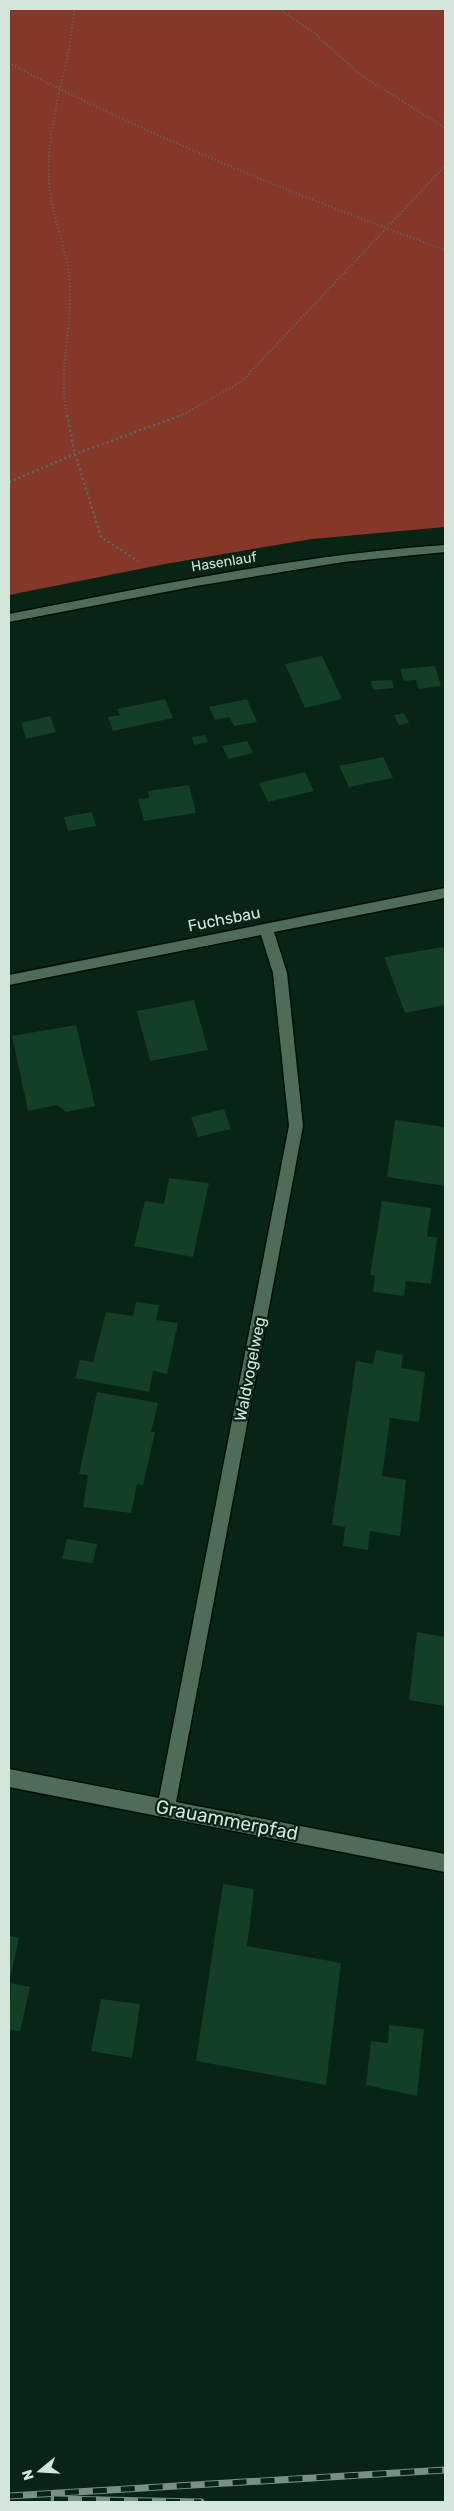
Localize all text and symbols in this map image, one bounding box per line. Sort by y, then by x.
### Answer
street label: Hasenlauf [190,548,259,576]
street label: Fuchsbau [186,903,262,935]
street label: Waldvogelweg [231,1315,269,1423]
street label: Grauammerpfad [154,1795,300,1845]
north arrow [15,2446,65,2496]
text: N [18,2467,38,2482]

